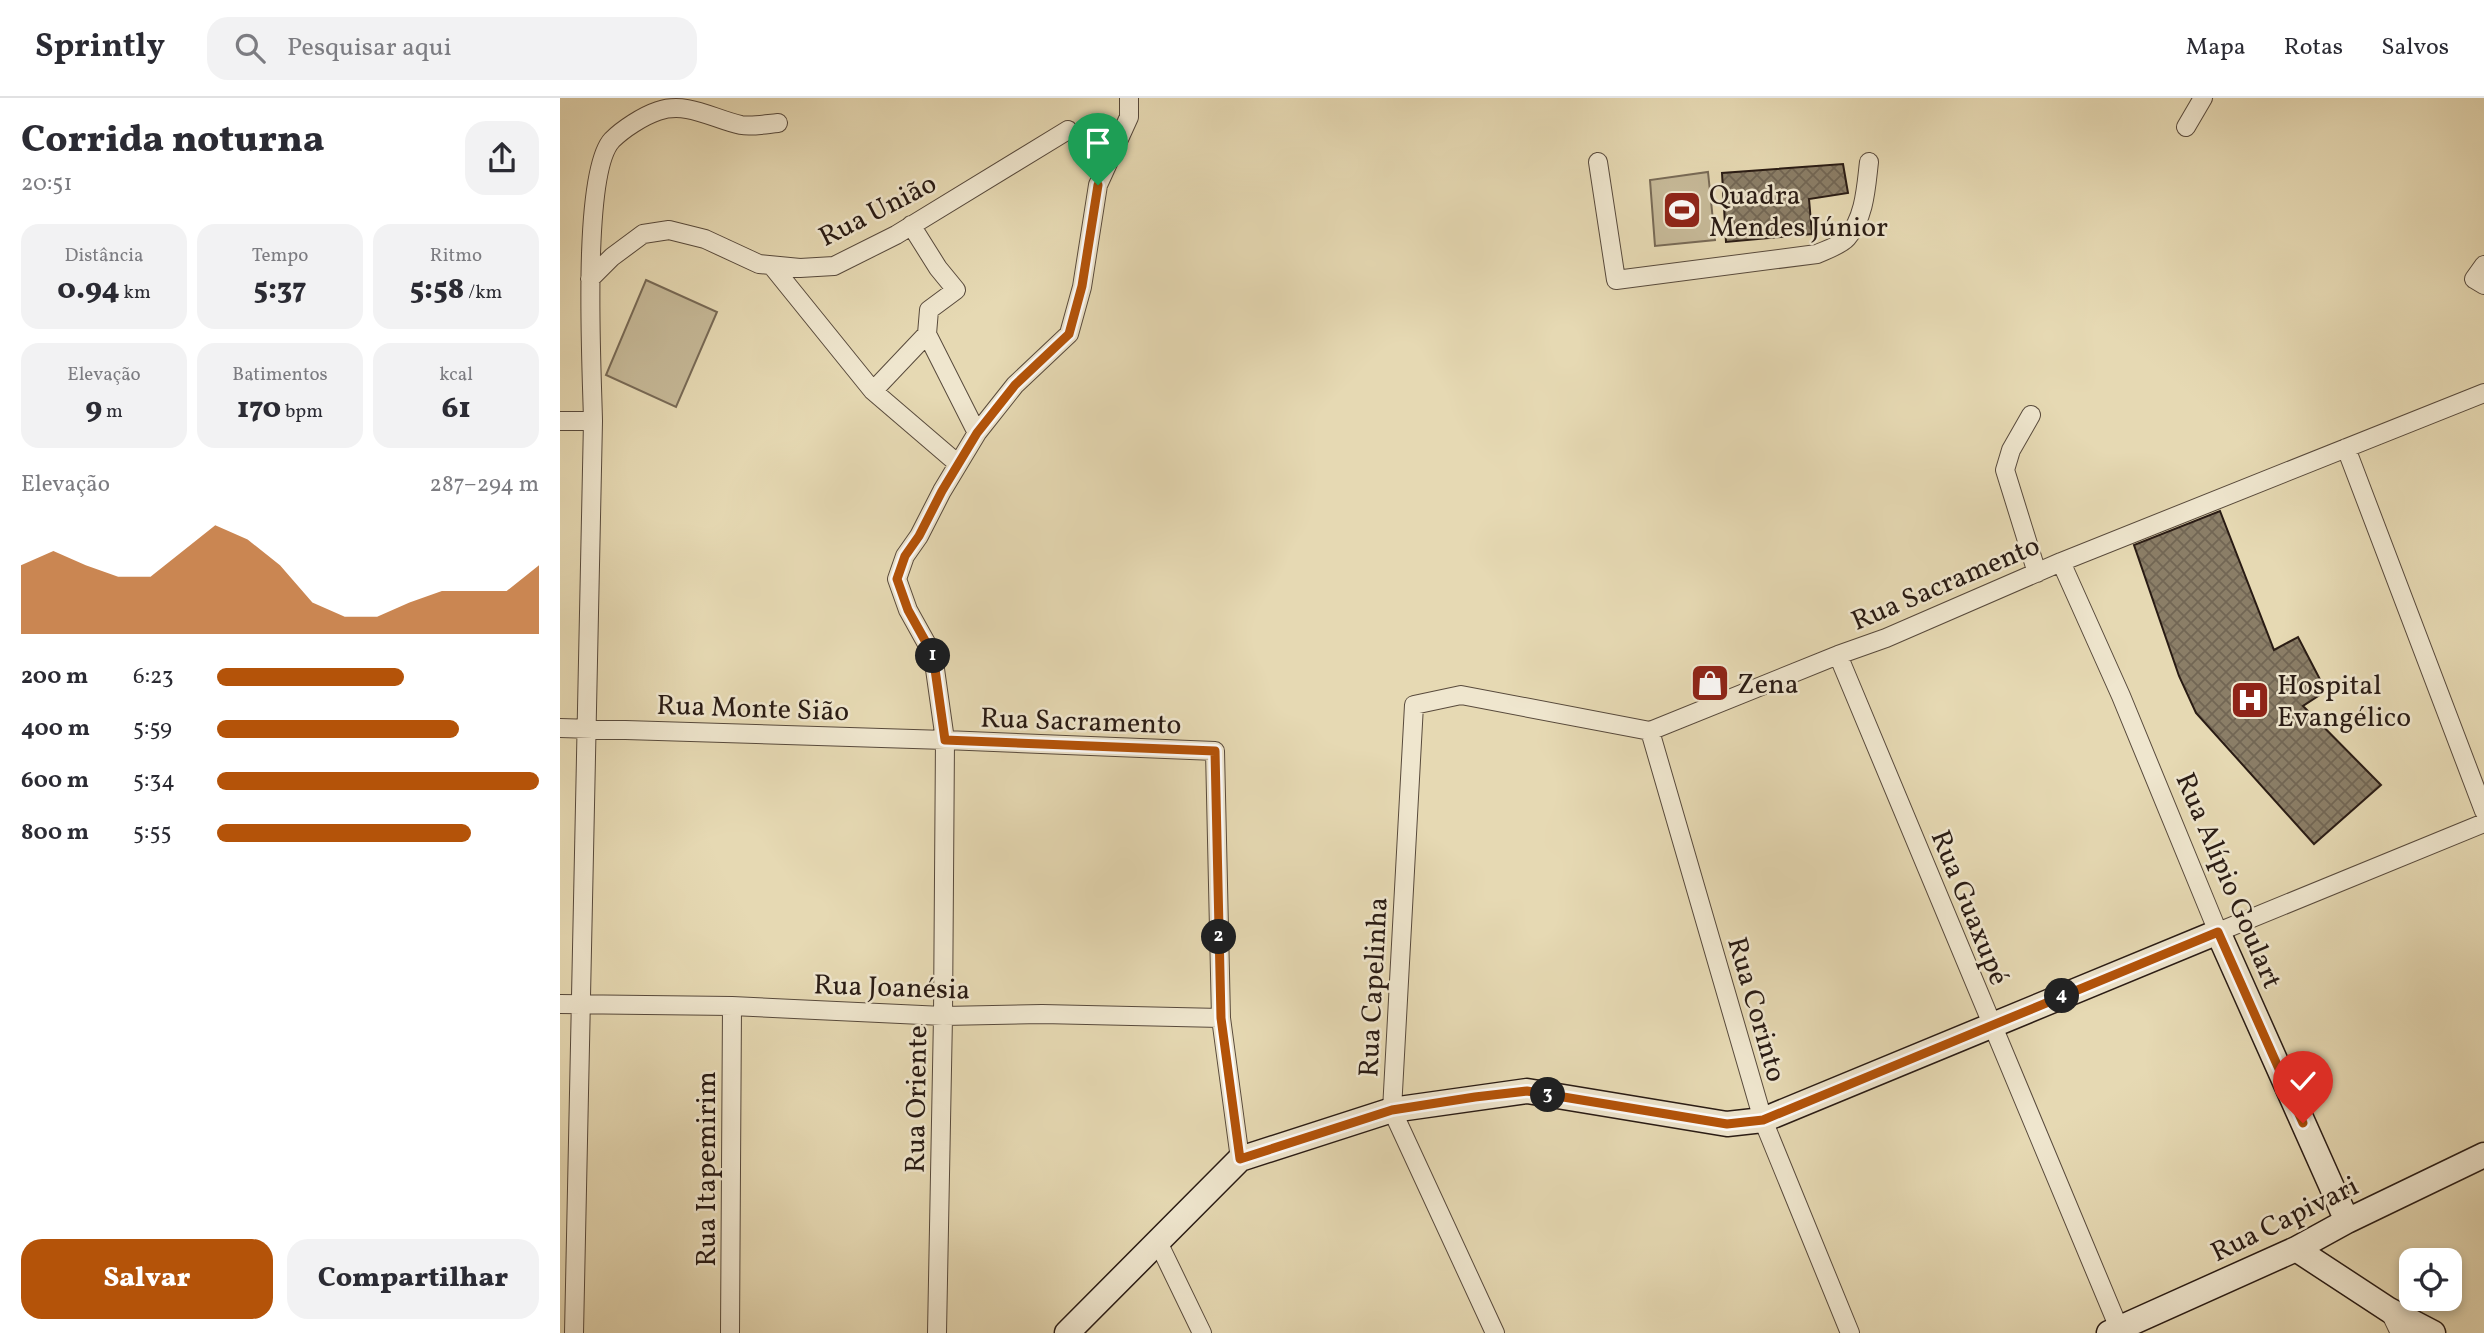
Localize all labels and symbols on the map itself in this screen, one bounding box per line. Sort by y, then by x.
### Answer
pin [1068,113,1128,185]
street label: Rua União [813,165,944,258]
place label: Quadra Mendes Júnior [1709,177,1888,248]
sports icon: Quadra Mendes Júnior [1661,189,1703,231]
street label: Rua Sacramento [1846,527,2046,642]
pin: 1 [916,638,950,674]
shop icon: Zena [1689,662,1731,704]
place label: Zena [1737,666,1799,705]
place label: Hospital Evangélico [2277,667,2411,738]
hospital icon: Hospital Evangélico [2229,679,2271,721]
street label: Rua Monte Sião [656,687,850,732]
street label: Rua Sacramento [980,699,1182,745]
street label: Rua Alípio Goulart [2165,767,2291,995]
street label: Rua Guaxupé [1920,825,2018,991]
street label: Rua Capelinha [1350,896,1399,1078]
pin: 2 [1202,920,1236,954]
street label: Rua Corinto [1716,933,1795,1087]
street label: Rua Joanésia [813,966,971,1011]
pin: 4 [2044,978,2080,1014]
street label: Rua Oriente [897,1025,938,1173]
pin [2273,1051,2333,1123]
street label: Rua Itapemirim [688,1071,727,1267]
pin: 3 [1530,1077,1566,1112]
street label: Rua Capivari [2205,1168,2366,1273]

